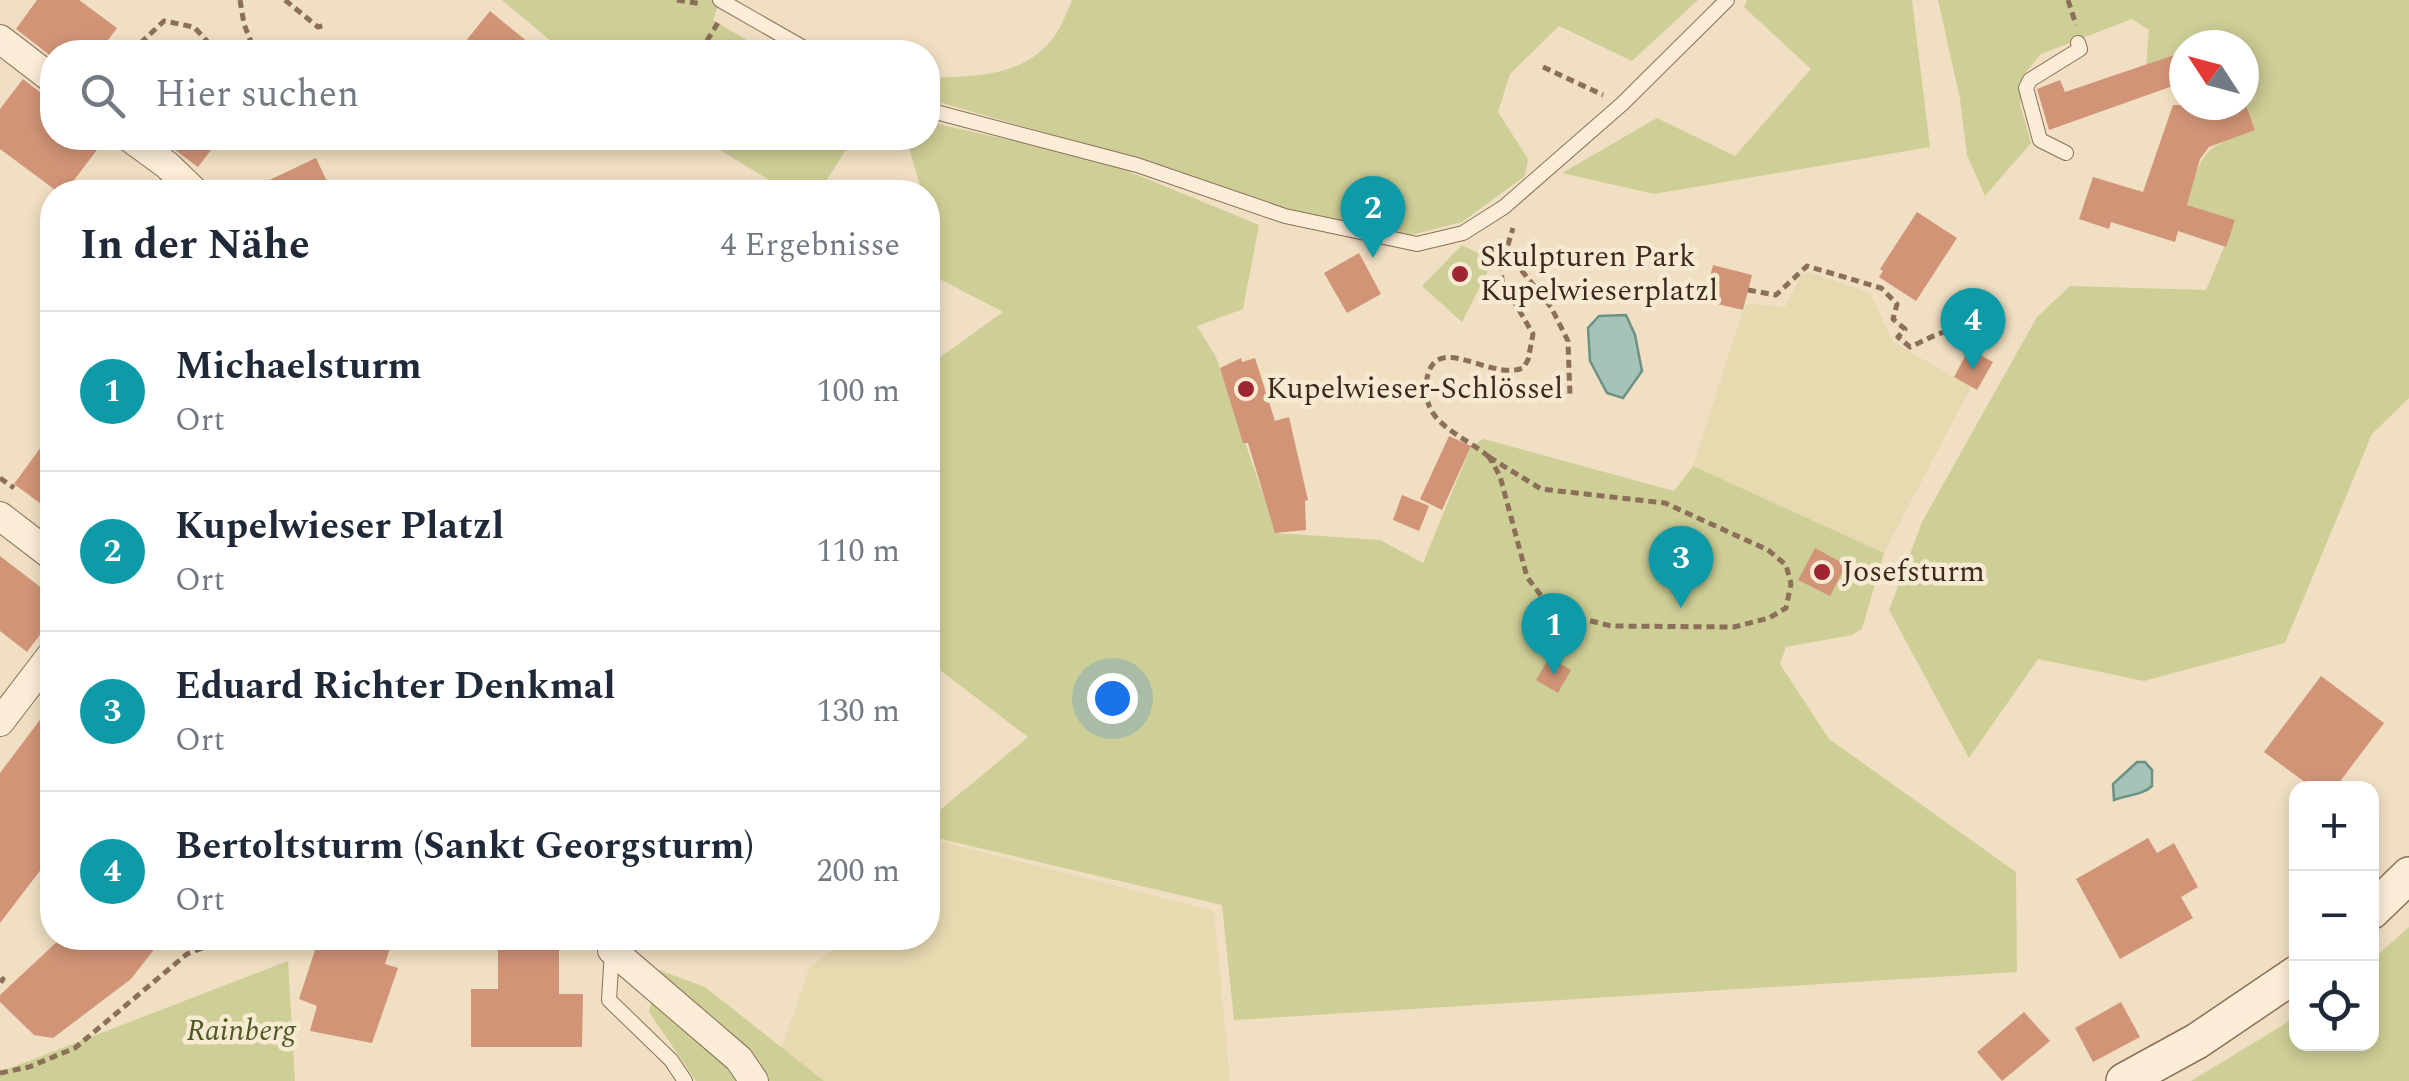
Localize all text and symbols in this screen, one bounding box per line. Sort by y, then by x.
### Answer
north arrow [2169,30,2259,120]
search box [40,40,940,150]
text: Hier suchen [155,66,359,124]
icon: search [75,68,130,123]
pin: 2 [1340,176,1406,258]
text: In der Nähe [80,214,310,277]
text: 4 Ergebnisse [721,221,900,270]
place label: Skulpturen Park Kupelwieserplatzl [1480,234,1718,314]
marker: Skulpturen Park Kupelwieserplatzl [1449,263,1471,285]
pin: 4 [1940,288,2006,370]
text: Michaelsturm [175,338,422,396]
place label: Kupelwieser-Schlössel [1266,366,1563,412]
text: 1 [104,367,121,416]
text: 100 m [816,367,900,416]
marker: Kupelwieser-Schlössel [1235,378,1257,400]
text: Ort [175,396,225,445]
text: Kupelwieser Platzl [175,498,504,556]
pin: 3 [1648,526,1714,608]
text: 2 [104,527,121,576]
text: 110 m [816,527,900,576]
place label: Josefsturm [1842,549,1985,595]
text: Ort [175,556,225,605]
marker: Josefsturm [1811,561,1833,583]
pin: 1 [1522,592,1586,675]
text: Eduard Richter Denkmal [175,658,616,716]
your location [1087,673,1138,724]
text: 3 [104,687,121,736]
text: 130 m [816,687,900,736]
text: Ort [175,716,225,765]
map controls [2289,781,2379,1051]
button: + [2289,781,2379,871]
text: Bertoltsturm (Sankt Georgsturm) [175,818,754,876]
text: 4 [104,847,121,896]
text: 200 m [816,847,900,896]
button: − [2289,871,2379,961]
text: Ort [175,876,225,925]
button: locate [2289,961,2379,1051]
park label: Rainberg [187,1008,297,1054]

